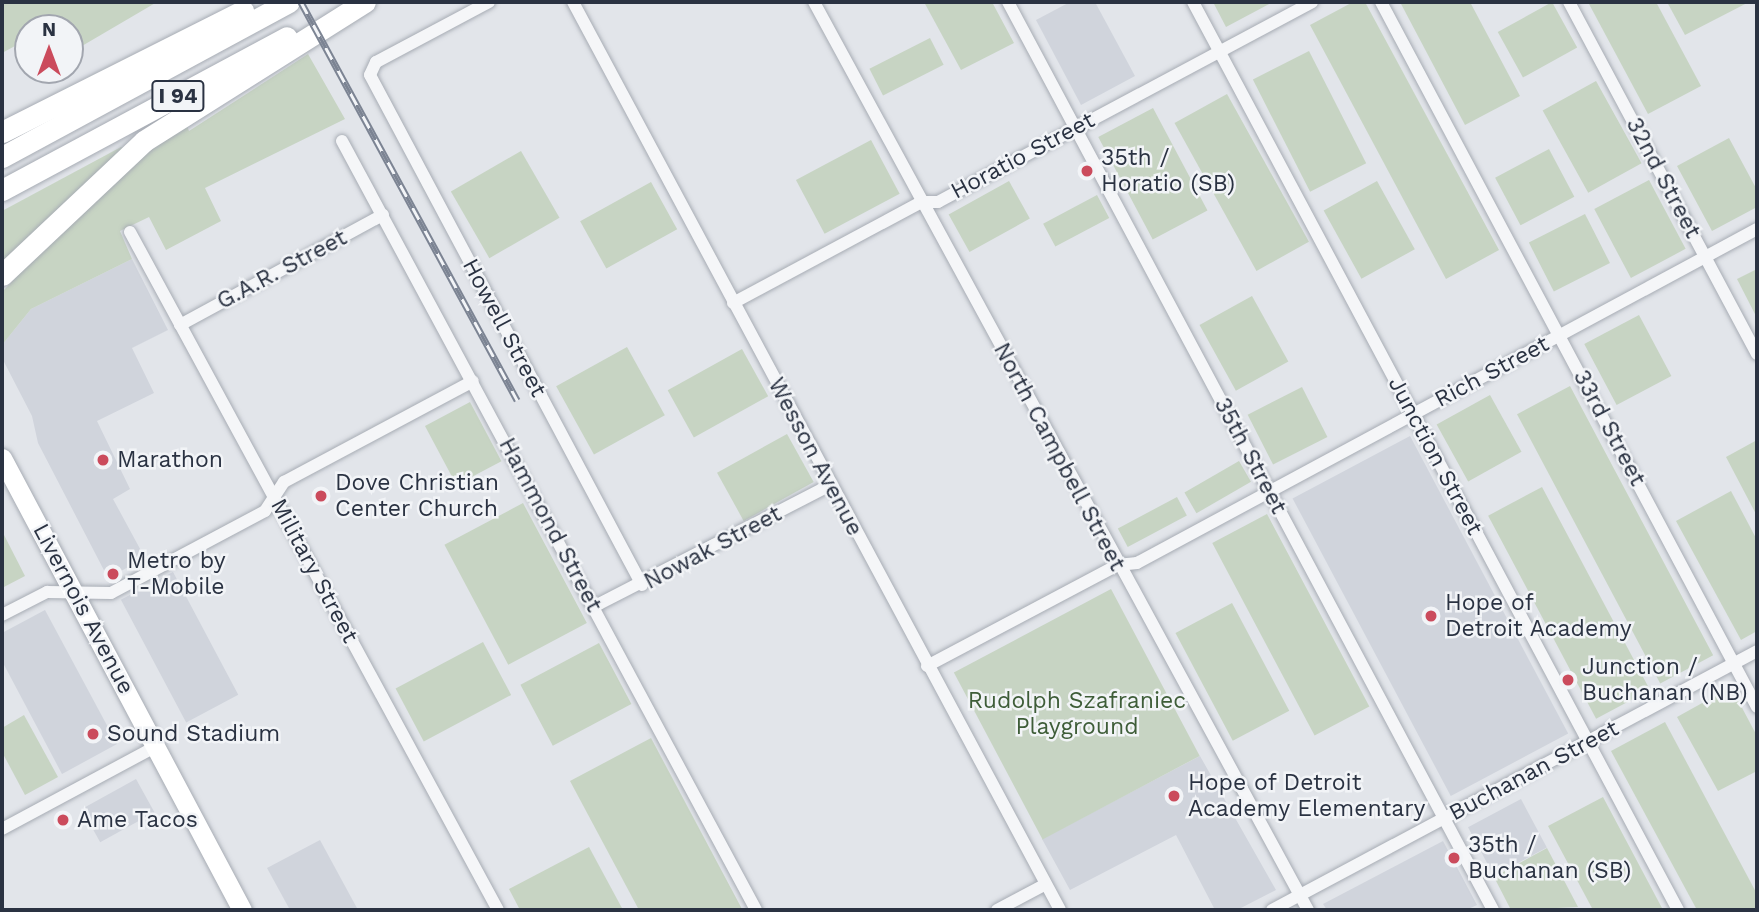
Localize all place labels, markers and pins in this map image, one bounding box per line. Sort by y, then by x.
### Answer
place label: 35th / Horatio (SB) [1101,144,1235,198]
marker: 35th / Horatio (SB) [1079,163,1095,179]
place label: Marathon [117,446,223,474]
marker: Marathon [95,452,111,468]
place label: Dove Christian Center Church [335,469,499,523]
marker: Dove Christian Center Church [313,488,329,504]
place label: Metro by T-Mobile [127,547,226,601]
marker: Metro by T-Mobile [105,566,121,582]
place label: Hope of Detroit Academy [1445,589,1633,643]
marker: Hope of Detroit Academy [1423,608,1439,624]
place label: Junction / Buchanan (NB) [1582,653,1748,707]
marker: Junction / Buchanan (NB) [1560,672,1576,688]
place label: Sound Stadium [107,720,280,748]
marker: Sound Stadium [85,726,101,742]
place label: Hope of Detroit Academy Elementary [1188,769,1426,823]
marker: Hope of Detroit Academy Elementary [1166,788,1182,804]
place label: Ame Tacos [77,806,199,834]
marker: Ame Tacos [55,812,71,828]
place label: 35th / Buchanan (SB) [1468,831,1631,885]
marker: 35th / Buchanan (SB) [1446,850,1462,866]

